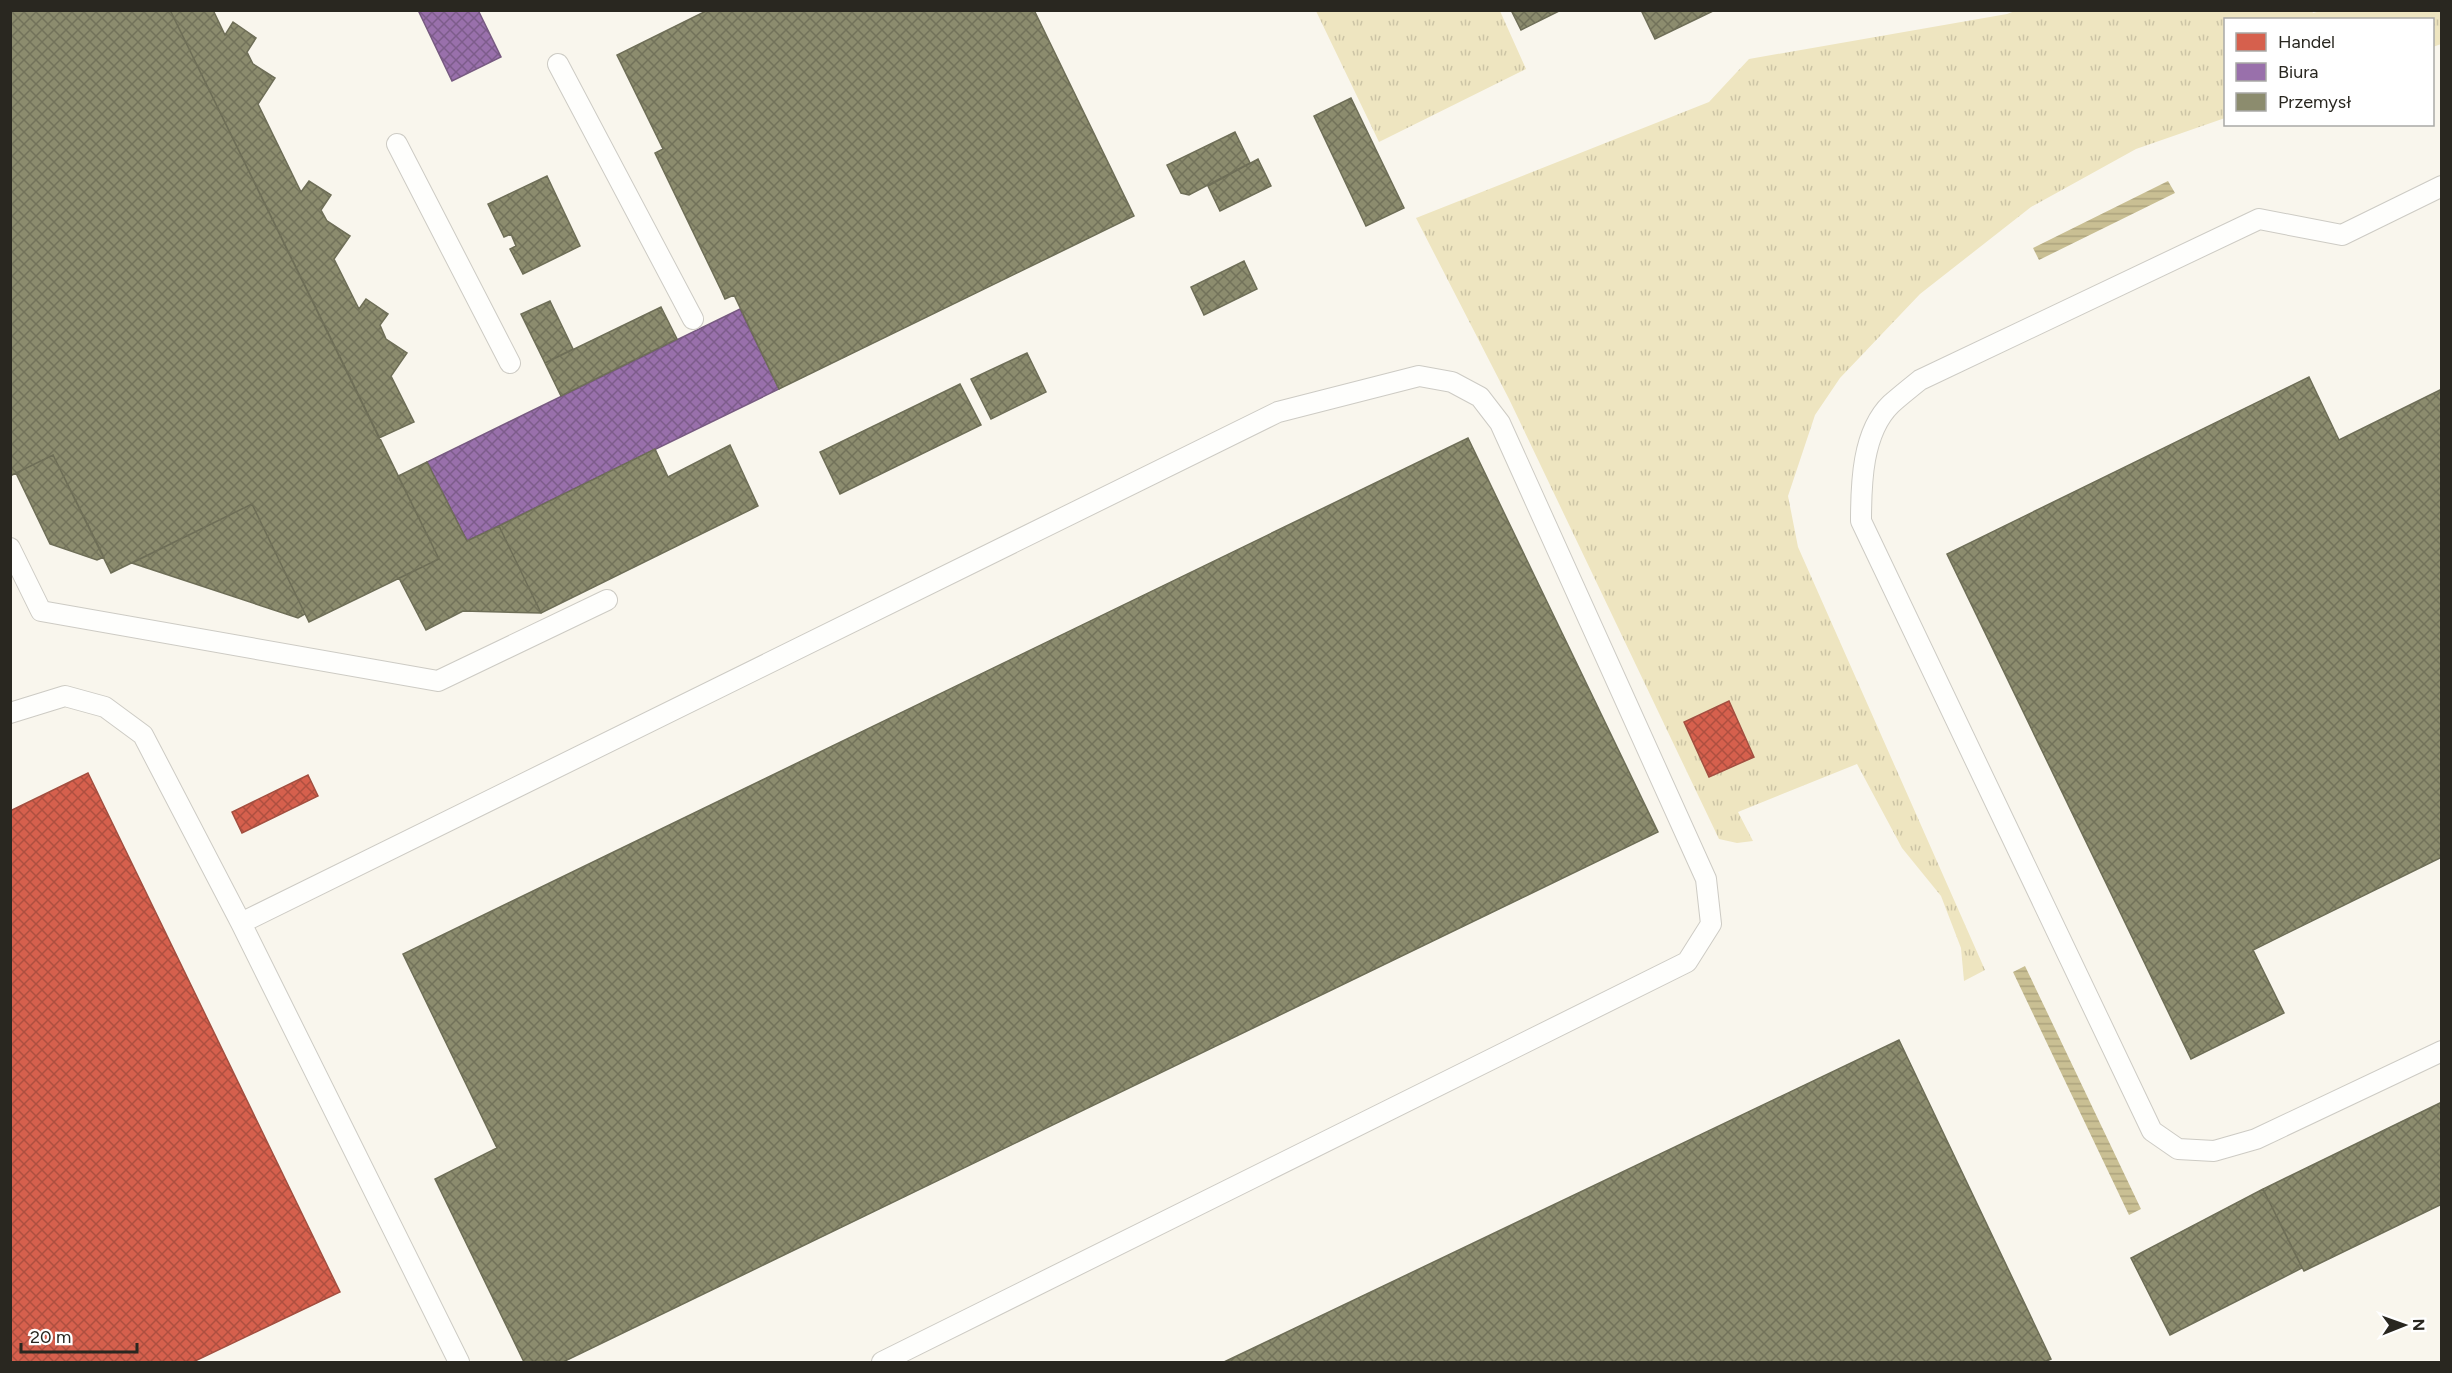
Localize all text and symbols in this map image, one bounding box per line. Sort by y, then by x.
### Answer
legend [2224,18,2434,126]
text: Handel [2278,31,2335,53]
text: Biura [2278,61,2318,83]
text: Przemysł [2278,91,2351,113]
north arrow [2374,1295,2434,1355]
scale bar [21,1316,136,1354]
text: N [2409,1318,2428,1331]
text: 20 m [30,1326,71,1348]

